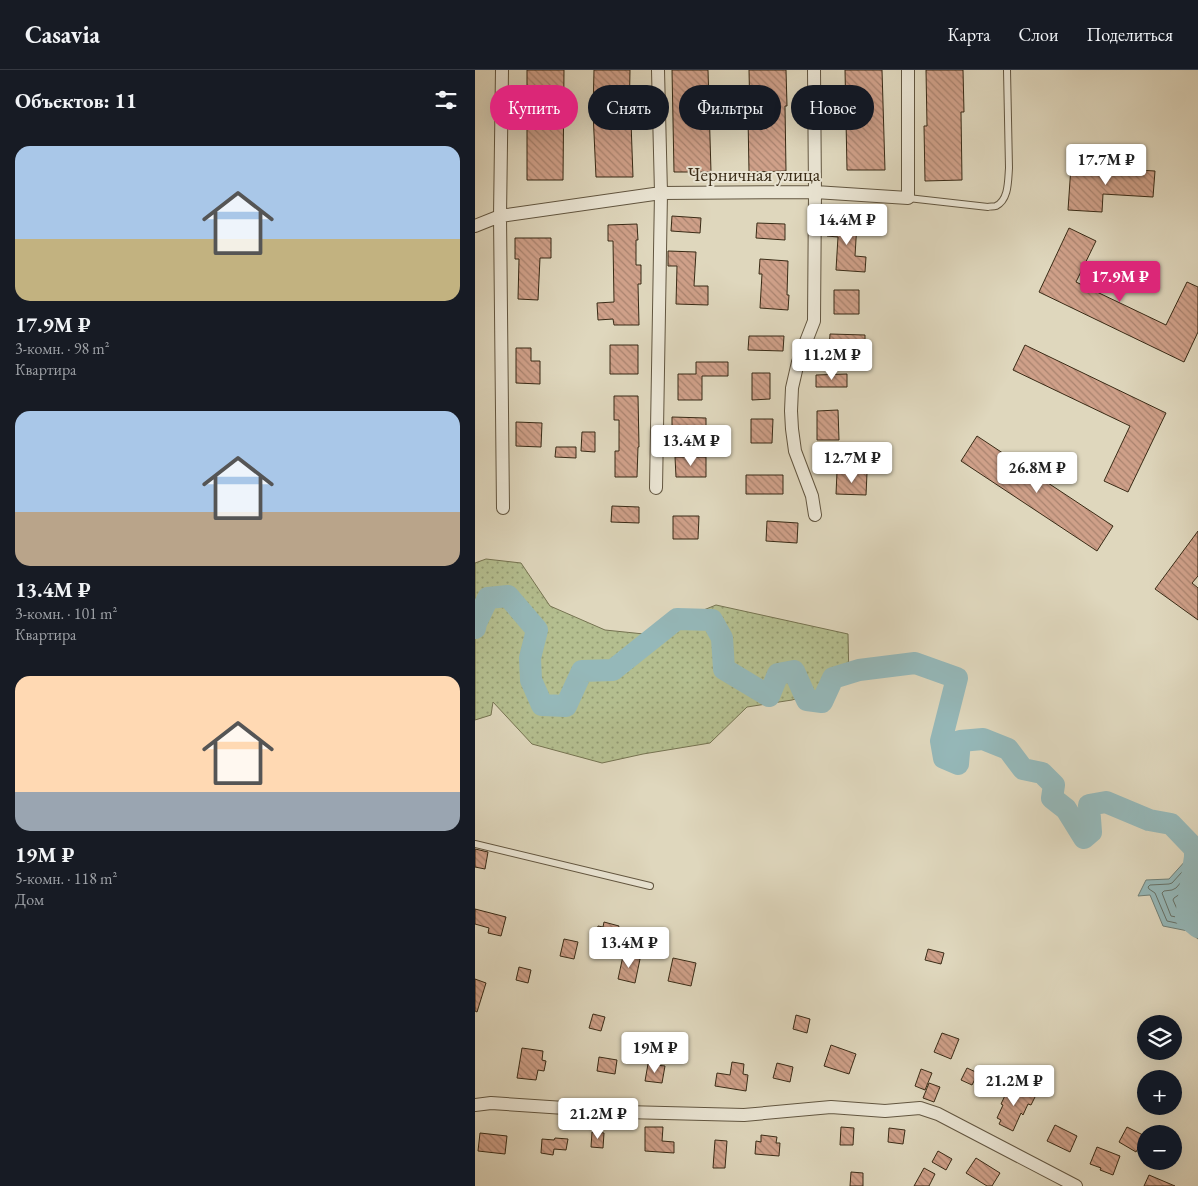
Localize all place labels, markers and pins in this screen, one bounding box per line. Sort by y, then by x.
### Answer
pin: 17.7M ₽ [1060,144,1152,186]
pin: 14.4M ₽ [801,204,893,246]
pin: 17.9M ₽ [1074,260,1166,303]
pin: 11.2M ₽ [786,338,878,381]
pin: 13.4M ₽ [645,424,737,467]
pin: 12.7M ₽ [806,442,898,484]
pin: 26.8M ₽ [991,452,1083,494]
pin: 13.4M ₽ [583,926,675,969]
pin: 19M ₽ [620,1032,690,1074]
pin: 21.2M ₽ [968,1064,1060,1107]
pin: 21.2M ₽ [552,1098,644,1140]

